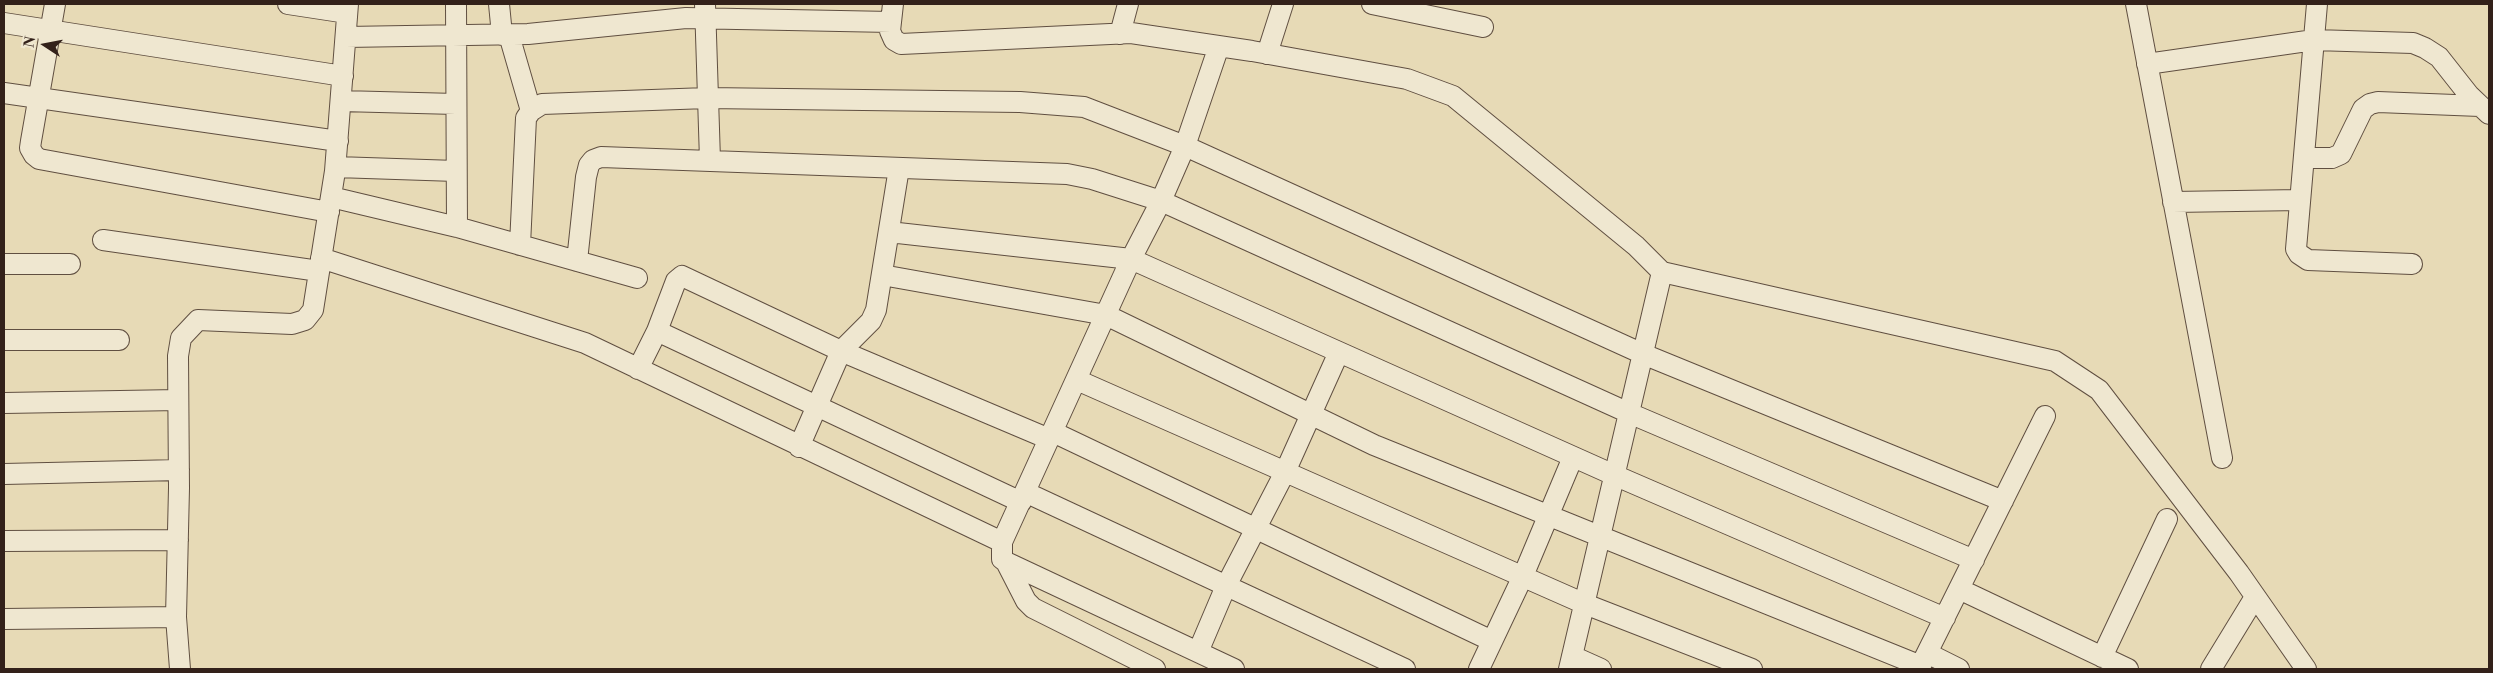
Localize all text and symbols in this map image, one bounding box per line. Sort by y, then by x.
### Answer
north arrow [20,20,70,70]
text: N [20,35,40,49]

